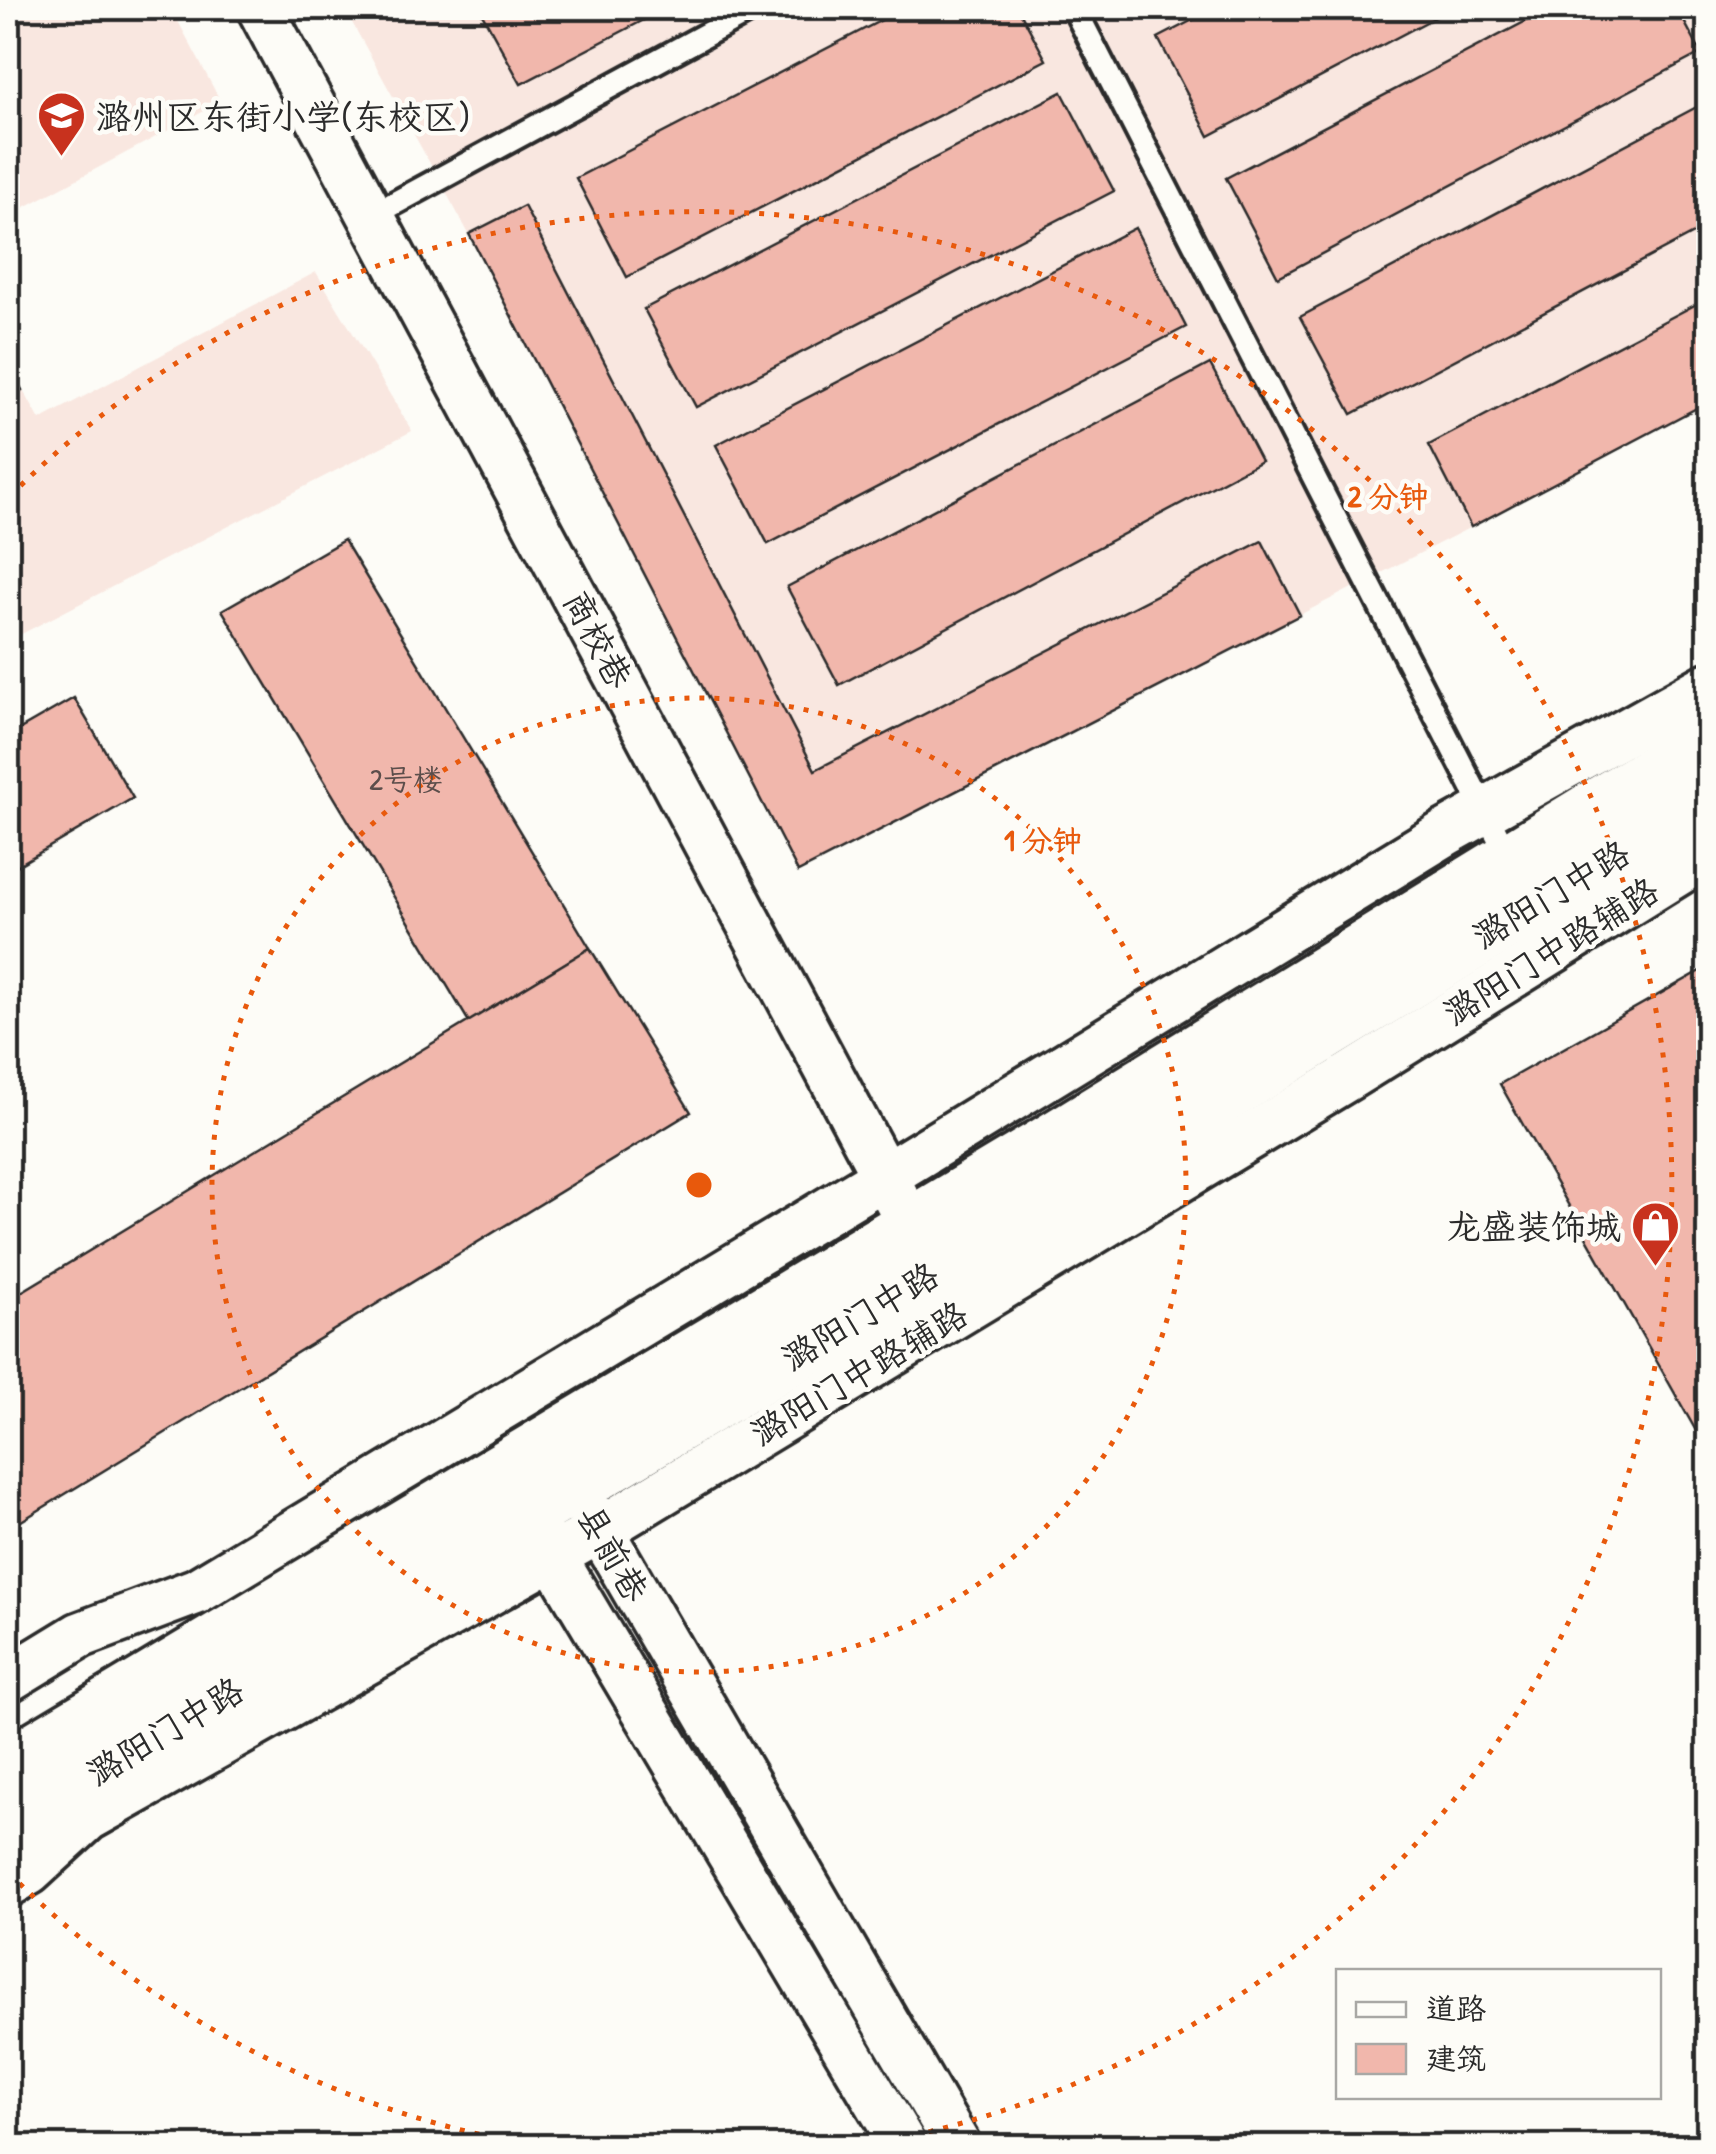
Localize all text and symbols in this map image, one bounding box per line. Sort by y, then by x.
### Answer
school or university icon: 潞州区东街小学(东校区) [35,90,87,158]
place label: 潞州区东街小学(东校区) [96,93,470,140]
text: 2 分钟 [1348,476,1428,516]
street label: 商校巷 [553,582,643,696]
house number: 2号楼 [369,759,443,799]
text: 1 分钟 [1004,820,1082,860]
street label: 潞阳门中路 [1464,829,1638,959]
street label: 潞阳门中路辅路 [1435,866,1667,1036]
centre of rings [681,1167,717,1203]
shop icon: 龙盛装饰城 [1630,1200,1682,1268]
place label: 龙盛装饰城 [1446,1203,1621,1250]
street label: 潞阳门中路 [773,1251,947,1381]
street label: 潞阳门中路辅路 [742,1290,976,1456]
street label: 县前巷 [566,1496,660,1610]
street label: 潞阳门中路 [78,1666,252,1796]
legend [1336,1969,1661,2099]
text: 道路 [1426,1988,1486,2028]
text: 建筑 [1426,2038,1486,2078]

